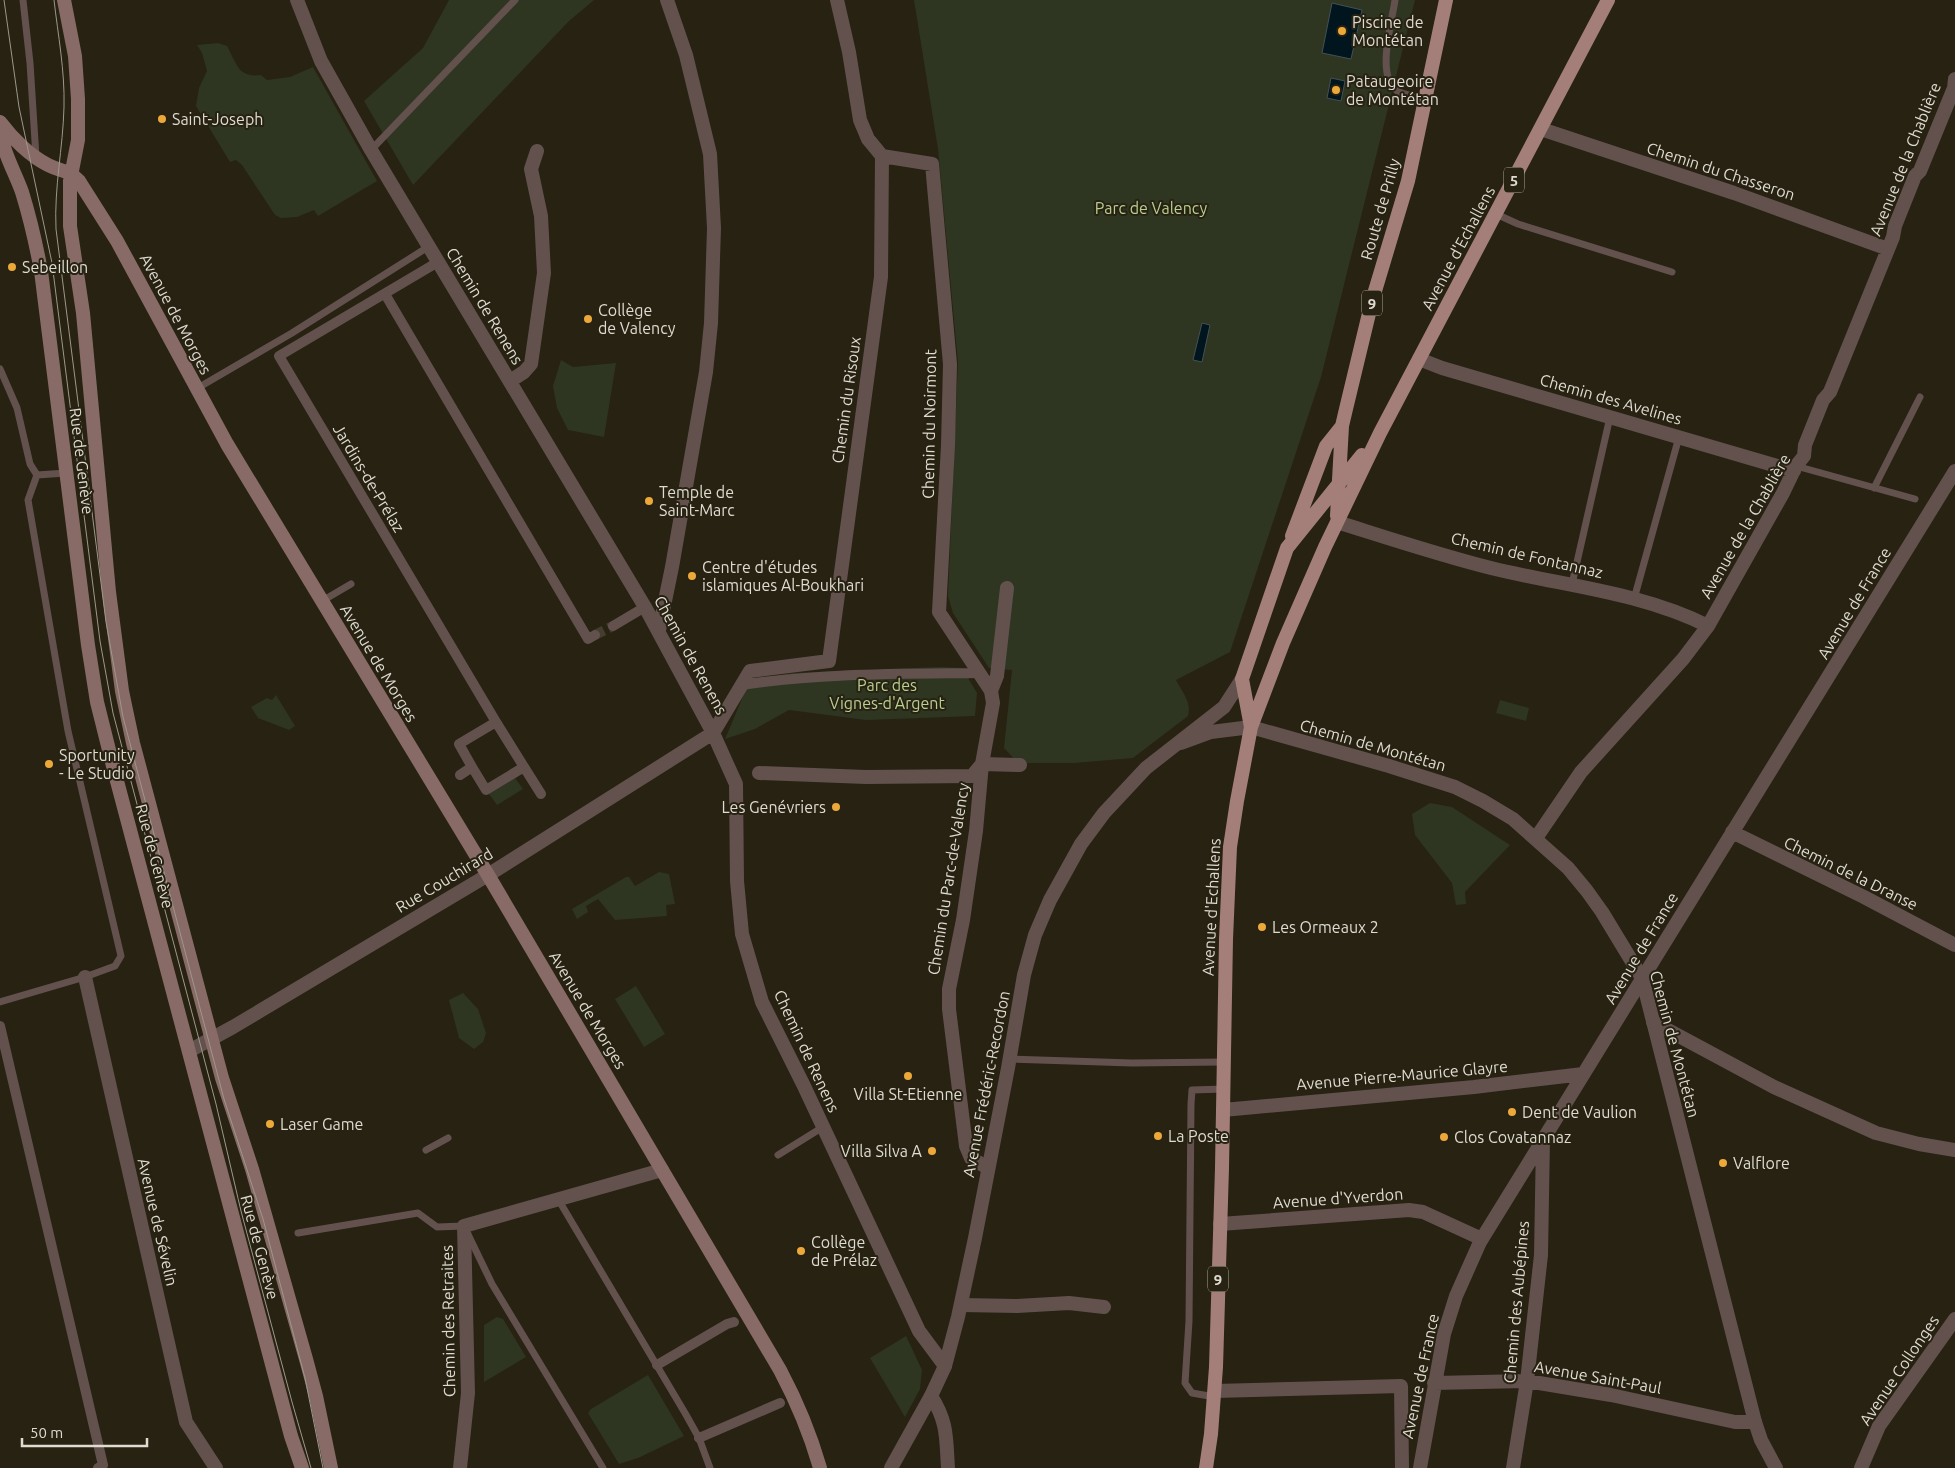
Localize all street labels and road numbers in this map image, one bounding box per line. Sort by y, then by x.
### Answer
street label: Avenue de la Chablière [1866,80,1944,238]
street label: Chemin du Chasseron [1645,139,1797,203]
street label: Route de Prilly [1357,156,1403,262]
road number: 5 [1504,168,1524,192]
street label: Avenue d'Echallens [1418,183,1498,313]
street label: Chemin de Renens [443,244,527,368]
street label: Avenue de Morges [137,251,215,377]
road number: 9 [1362,290,1382,316]
street label: Chemin du Risoux [828,335,864,465]
street label: Chemin du Noirmont [919,348,939,499]
street label: Chemin des Avelines [1538,370,1684,428]
street label: Rue de Genève [67,407,97,515]
street label: Jardins-de-Prélaz [330,421,408,535]
street label: Avenue de la Chablière [1696,451,1794,601]
street label: Chemin de Fontannaz [1449,529,1605,581]
street label: Avenue de France [1814,544,1894,662]
street label: Chemin de Renens [651,592,731,718]
street label: Avenue de Morges [337,601,421,725]
street label: Chemin de Montétan [1298,716,1448,774]
street label: Chemin du Parc-de-Valency [924,781,972,976]
street label: Rue de Genève [132,802,178,910]
street label: Chemin de la Dranse [1781,833,1921,913]
street label: Avenue d'Echallens [1198,838,1224,976]
street label: Rue Couchirard [392,844,496,916]
street label: Avenue de France [1601,889,1681,1007]
street label: Avenue de Morges [546,948,630,1072]
street label: Chemin de Montétan [1647,969,1703,1119]
street label: Chemin de Renens [771,987,843,1115]
street label: Avenue Frédéric-Recordon [959,989,1013,1179]
street label: Avenue Pierre-Maurice Glayre [1296,1057,1508,1093]
street label: Avenue de Sévelin [135,1156,181,1288]
street label: Avenue d'Yverdon [1272,1184,1404,1212]
street label: Rue de Genève [237,1193,283,1301]
street label: Chemin des Aubépines [1500,1220,1532,1384]
street label: Chemin des Retraites [438,1245,458,1397]
road number: 9 [1208,1266,1228,1292]
street label: Avenue de France [1398,1312,1442,1440]
street label: Avenue Collonges [1856,1312,1942,1428]
street label: Avenue Saint-Paul [1533,1357,1663,1397]

